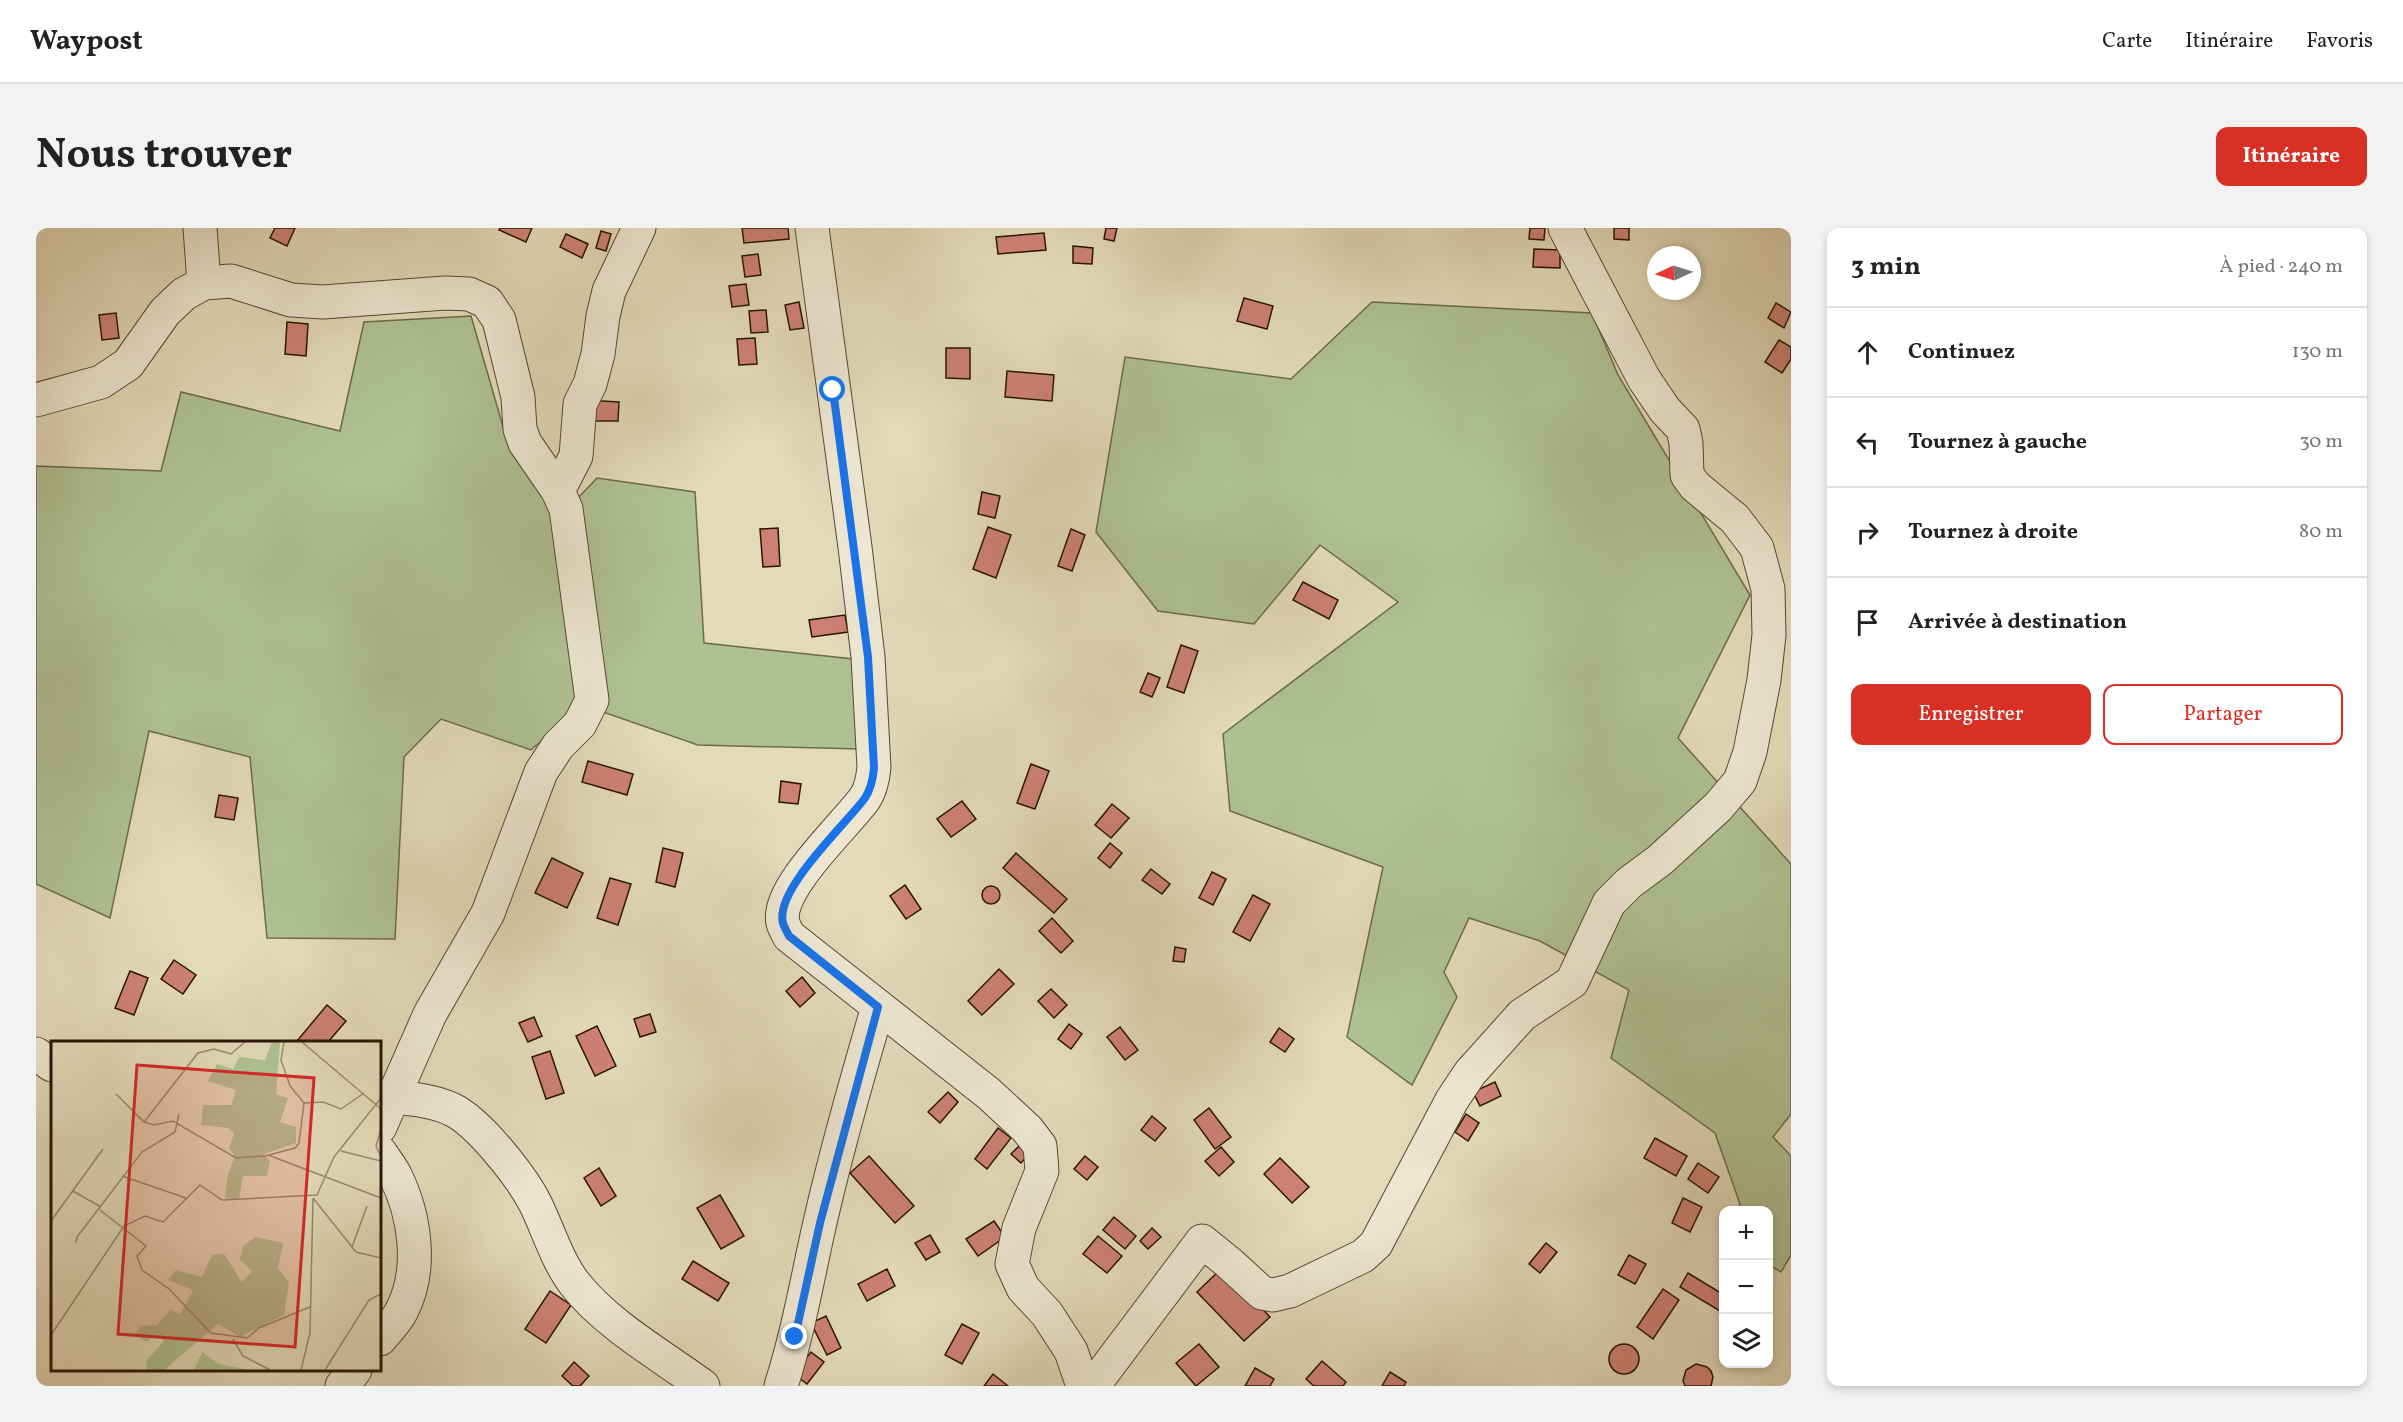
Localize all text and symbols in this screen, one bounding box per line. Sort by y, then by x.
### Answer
text: Waypost [30,22,143,61]
text: Carte [2102,27,2152,56]
text: Itinéraire [2185,27,2273,56]
text: Favoris [2306,27,2373,56]
text: Nous trouver [36,127,292,186]
button: Itinéraire [2216,127,2367,186]
north arrow [1647,246,1701,300]
text: 3 min [1851,249,1921,285]
text: À pied · 240 m [2219,253,2343,281]
icon: ahead [1851,336,1884,369]
text: Continuez [1908,337,2015,368]
text: 130 m [2292,338,2343,366]
route start [819,376,845,402]
icon: left [1851,426,1884,459]
text: Tournez à gauche [1908,427,2087,458]
text: 30 m [2299,428,2343,456]
icon: right [1851,516,1884,549]
text: Tournez à droite [1908,517,2078,548]
text: 80 m [2299,518,2343,546]
icon: arrive [1851,606,1884,639]
text: Arrivée à destination [1908,607,2127,638]
button: Enregistrer [1851,684,2091,745]
button: Partager [2103,684,2343,745]
inset map [51,1041,381,1371]
map controls [1719,1206,1773,1368]
button: + [1719,1206,1773,1260]
button: − [1719,1260,1773,1314]
button: layers [1719,1314,1773,1368]
route end [781,1323,807,1349]

